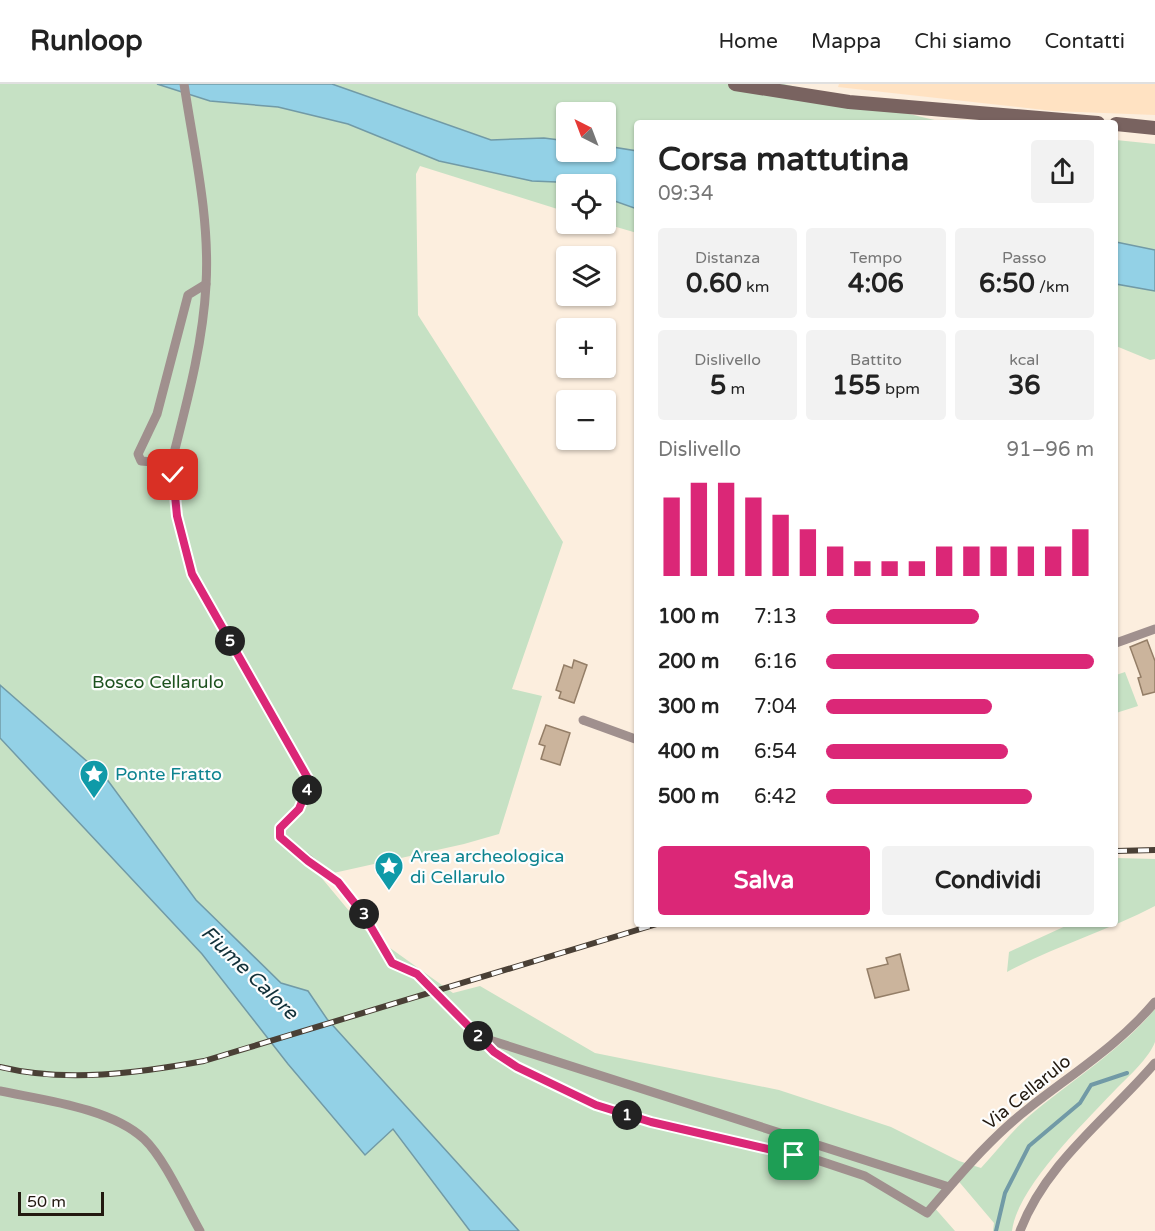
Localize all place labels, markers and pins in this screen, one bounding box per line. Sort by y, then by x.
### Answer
pin [147,449,198,500]
pin: 5 [215,626,245,656]
place icon: Ponte Fratto [78,758,110,800]
place label: Ponte Fratto [115,763,222,785]
pin: 4 [292,775,322,805]
place label: Area archeologica di Cellarulo [410,845,564,888]
place icon: Area archeologica di Cellarulo [373,850,405,892]
pin: 3 [349,899,379,929]
pin: 2 [463,1021,493,1051]
pin: 1 [612,1100,642,1130]
pin [768,1129,819,1180]

